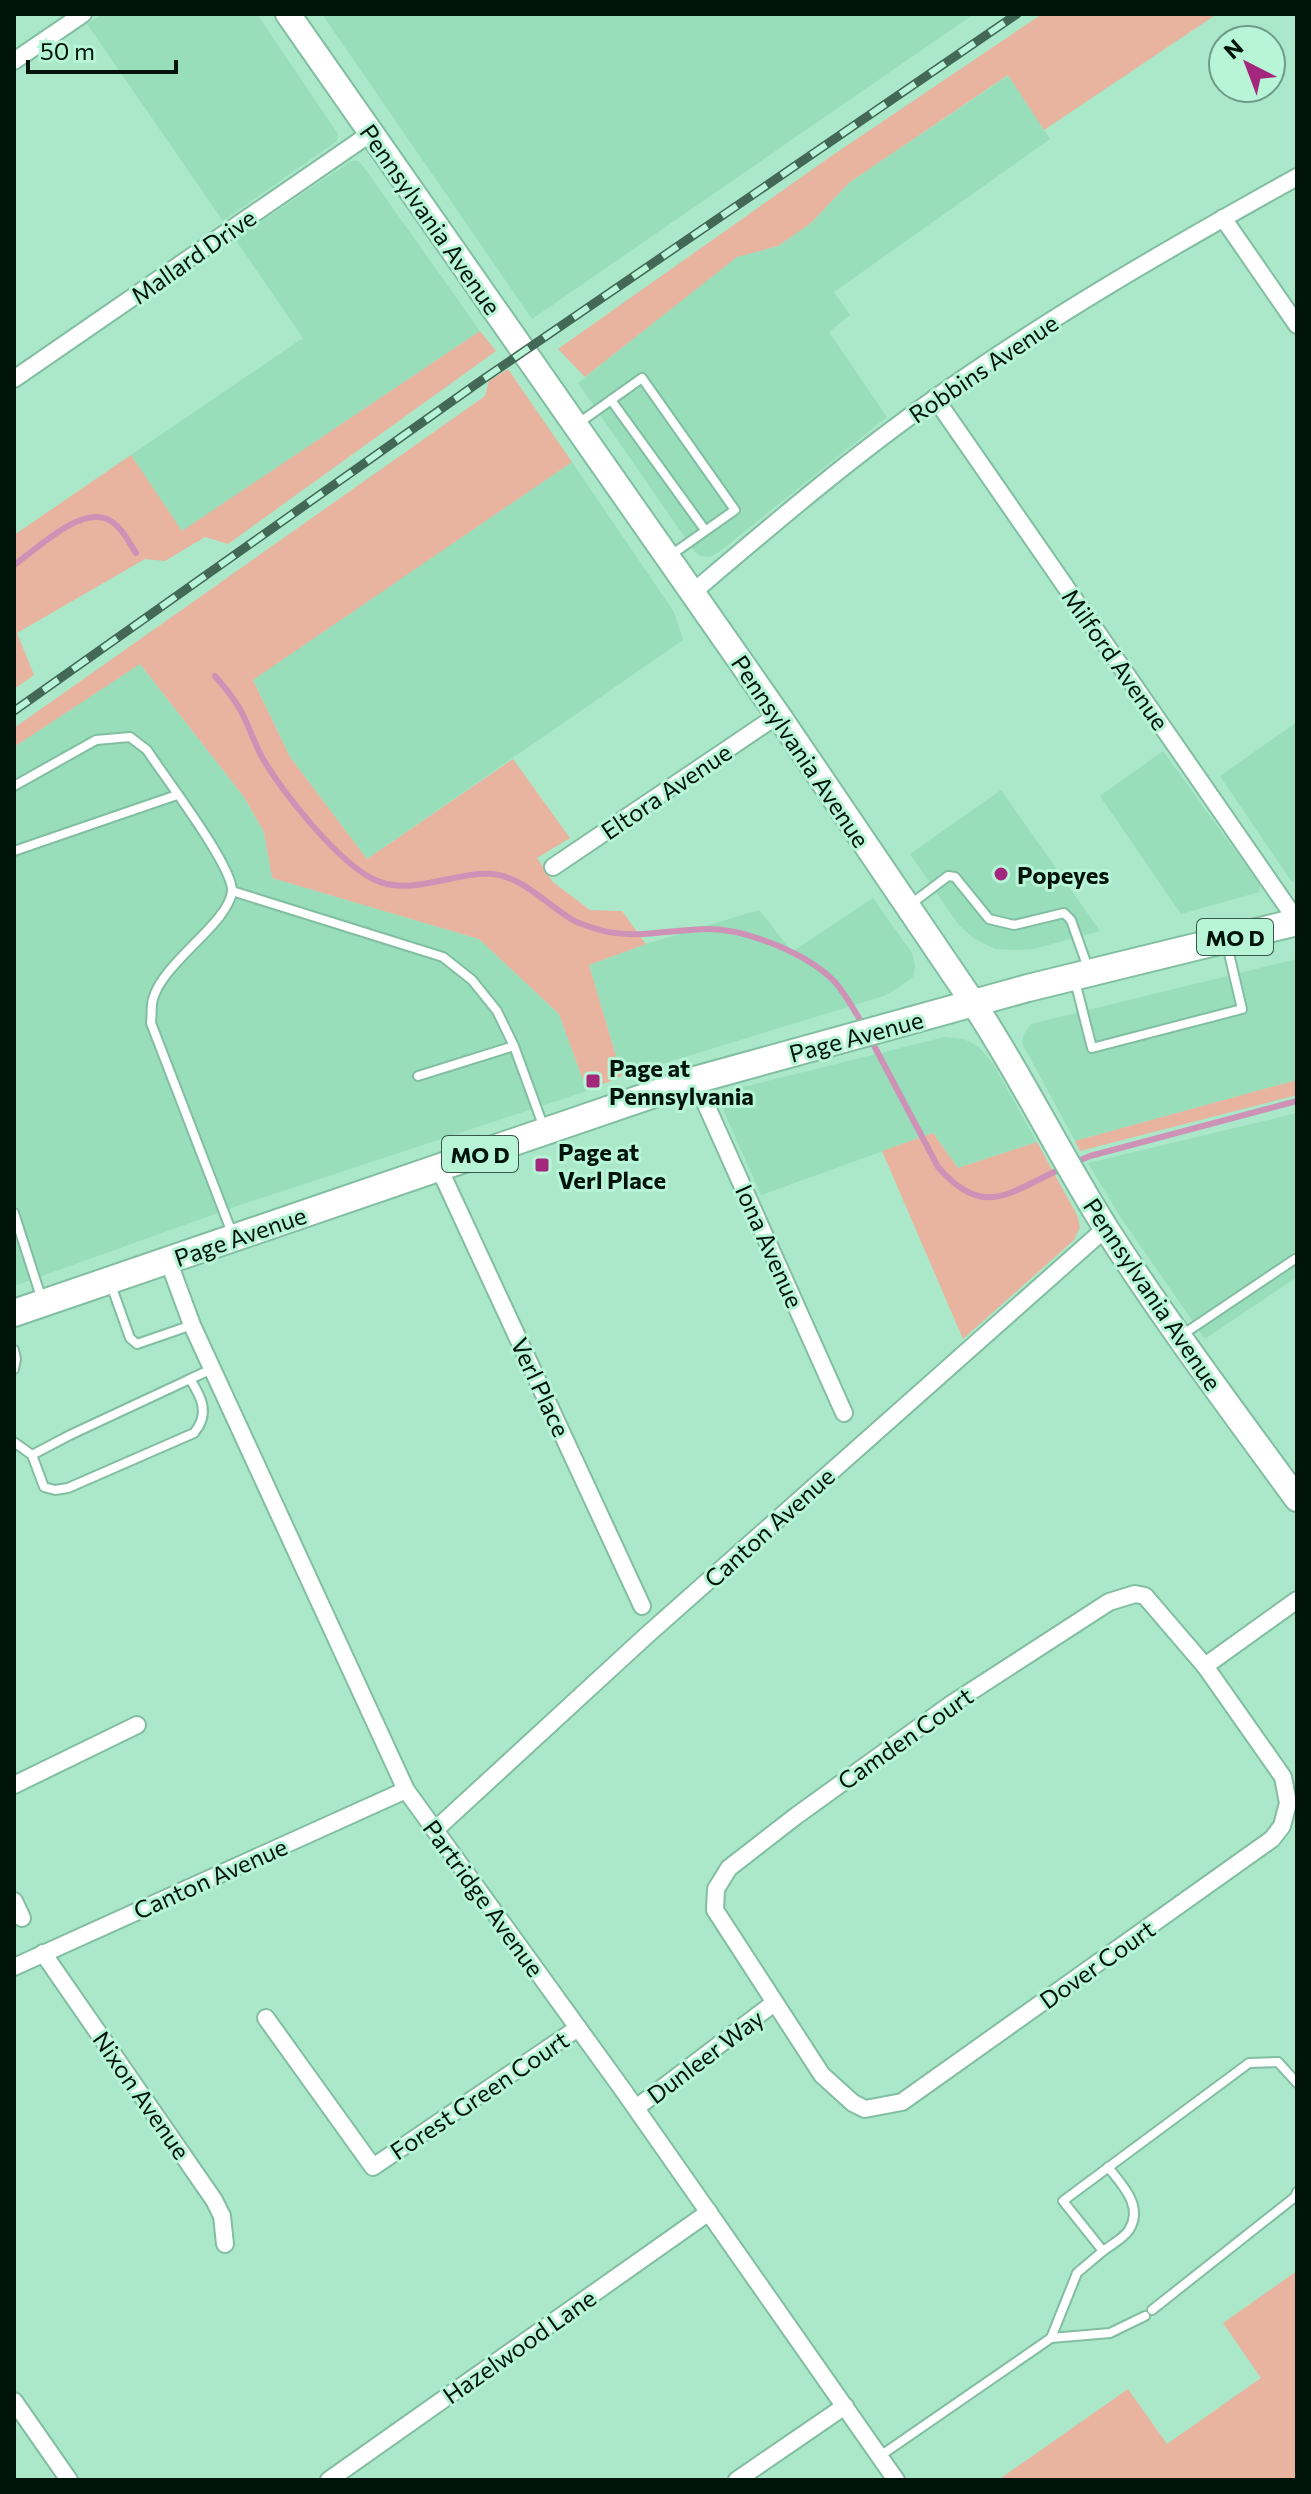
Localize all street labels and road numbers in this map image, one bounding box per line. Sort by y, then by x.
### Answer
street label: Pennsylvania Avenue [354,118,508,320]
street label: Mallard Drive [125,202,261,310]
street label: Robbins Avenue [903,307,1063,429]
street label: Milford Avenue [1056,583,1176,735]
street label: Pennsylvania Avenue [726,649,876,853]
street label: Eltora Avenue [595,737,737,845]
road number: MO D [1197,919,1273,955]
street label: Page Avenue [786,1004,926,1068]
road number: MO D [442,1136,518,1172]
street label: Iona Avenue [730,1180,810,1312]
street label: Pennsylvania Avenue [1078,1192,1228,1396]
street label: Page Avenue [170,1200,310,1272]
street label: Verl Place [505,1333,577,1441]
street label: Canton Avenue [698,1461,840,1593]
street label: Camden Court [832,1681,978,1795]
street label: Partridge Avenue [417,1814,551,1982]
street label: Canton Avenue [129,1831,291,1925]
street label: Dover Court [1034,1914,1160,2014]
street label: Dunleer Way [641,2003,769,2109]
street label: Forest Green Court [384,2025,574,2165]
street label: Nixon Avenue [87,2026,197,2164]
street label: Hazelwood Lane [437,2283,601,2409]

